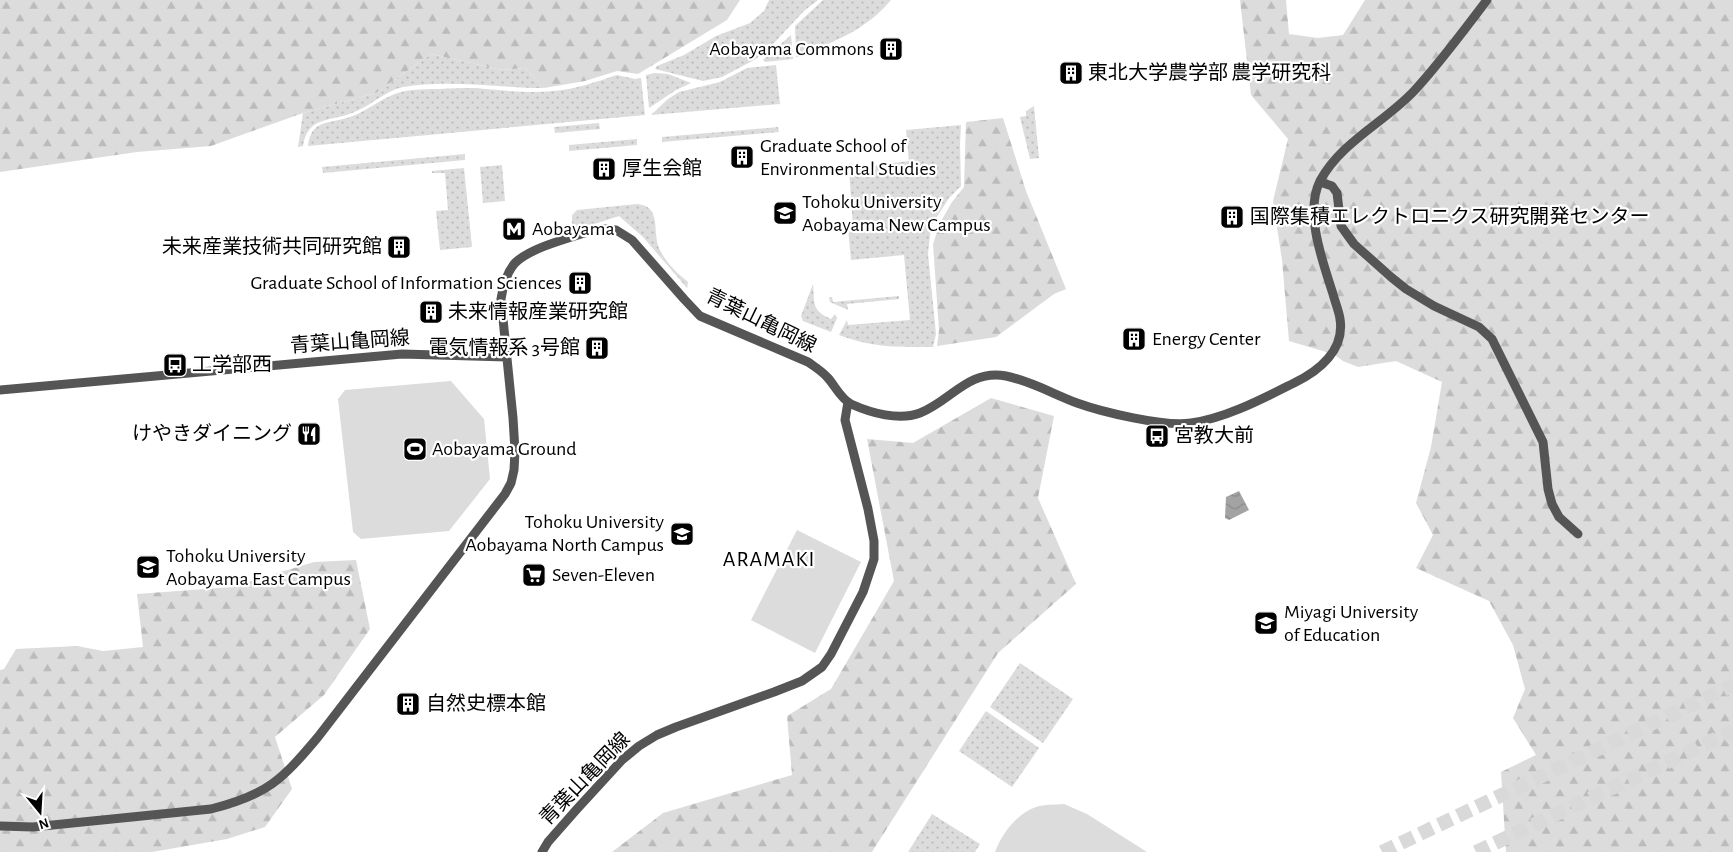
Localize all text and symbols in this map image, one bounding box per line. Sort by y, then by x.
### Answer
building icon: Aobayama Commons [878,36,904,62]
place label: Aobayama Commons [709,39,874,59]
building icon: 東北大学農学部 農学研究科 [1058,60,1084,86]
place label: 東北大学農学部 農学研究科 [1088,62,1331,83]
place label: Graduate School of Environmental Studies [760,136,936,179]
building icon: Graduate School of Environmental Studies [729,144,755,170]
building icon: 厚生会館 [591,156,617,182]
place label: 厚生会館 [622,158,702,179]
place label: Tohoku University Aobayama New Campus [802,192,991,235]
school or university icon: Tohoku University Aobayama New Campus [772,200,798,226]
building icon: 国際集積エレクトロニクス研究開発センター [1219,204,1245,230]
place label: 国際集積エレクトロニクス研究開発センター [1250,206,1649,227]
metro station icon: Aobayama [501,216,527,242]
place label: Aobayama [532,219,615,239]
building icon: 未来産業技術共同研究館 [386,234,412,260]
place label: 未来産業技術共同研究館 [162,236,382,257]
building icon: Graduate School of Information Sciences [567,270,593,296]
place label: Graduate School of Information Sciences [251,273,562,293]
street label: 青葉山亀岡線 [703,284,820,356]
building icon: 未来情報産業研究館 [418,299,444,325]
place label: 未来情報産業研究館 [448,301,628,322]
street label: 青葉山亀岡線 [289,326,411,356]
building icon: Energy Center [1121,326,1147,352]
place label: Energy Center [1152,329,1261,349]
building icon: 電気情報系 3号館 [584,335,610,361]
place label: 電気情報系 3号館 [428,336,580,358]
bus stop icon: 工学部西 [162,352,188,378]
place label: 工学部西 [192,354,272,375]
restaurant icon: けやきダイニング [296,421,322,447]
place label: けやきダイニング [132,423,292,444]
bus stop icon: 宮教大前 [1144,423,1170,449]
place label: 宮教大前 [1174,424,1254,446]
sports icon: Aobayama Ground [402,436,428,462]
place label: Aobayama Ground [432,439,577,459]
place label: Tohoku University Aobayama North Campus [465,512,664,555]
school or university icon: Tohoku University Aobayama North Campus [669,521,695,547]
place label: Tohoku University Aobayama East Campus [166,546,351,589]
district label: ARAMAKI [723,548,815,570]
school or university icon: Tohoku University Aobayama East Campus [135,554,161,580]
supermarket icon: Seven-Eleven [521,562,547,588]
place label: Seven-Eleven [552,565,655,585]
place label: Miyagi University of Education [1284,602,1419,645]
school or university icon: Miyagi University of Education [1253,610,1279,636]
building icon: 自然史標本館 [395,691,421,717]
place label: 自然史標本館 [426,693,546,714]
street label: 青葉山亀岡線 [535,728,634,829]
north arrow [15,787,65,837]
text: N [37,815,51,832]

